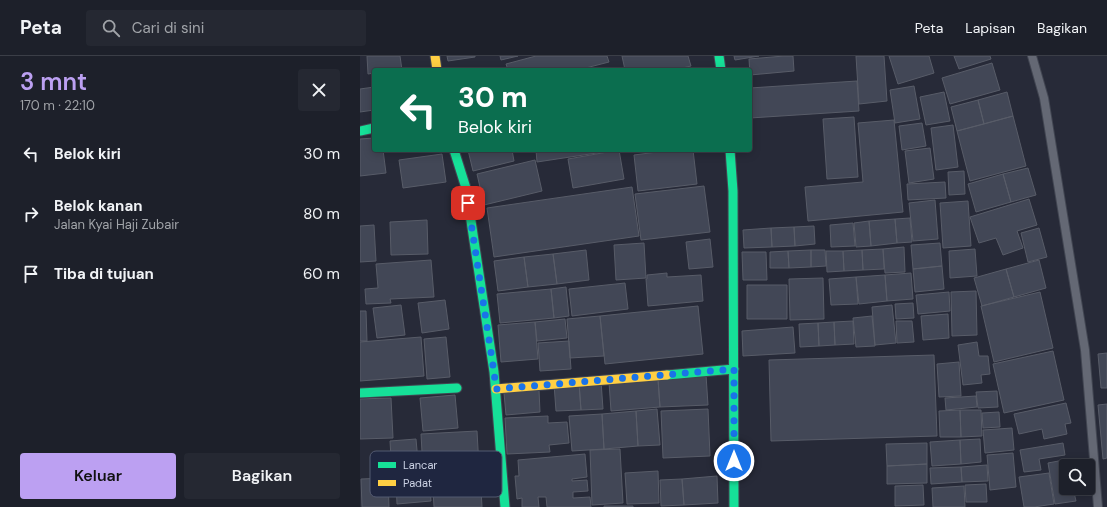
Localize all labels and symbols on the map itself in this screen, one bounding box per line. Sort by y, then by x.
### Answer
pin [451,186,485,220]
position arrow [713,440,755,482]
legend [370,451,502,497]
text: Lancar [403,458,437,472]
text: Padat [403,476,432,490]

